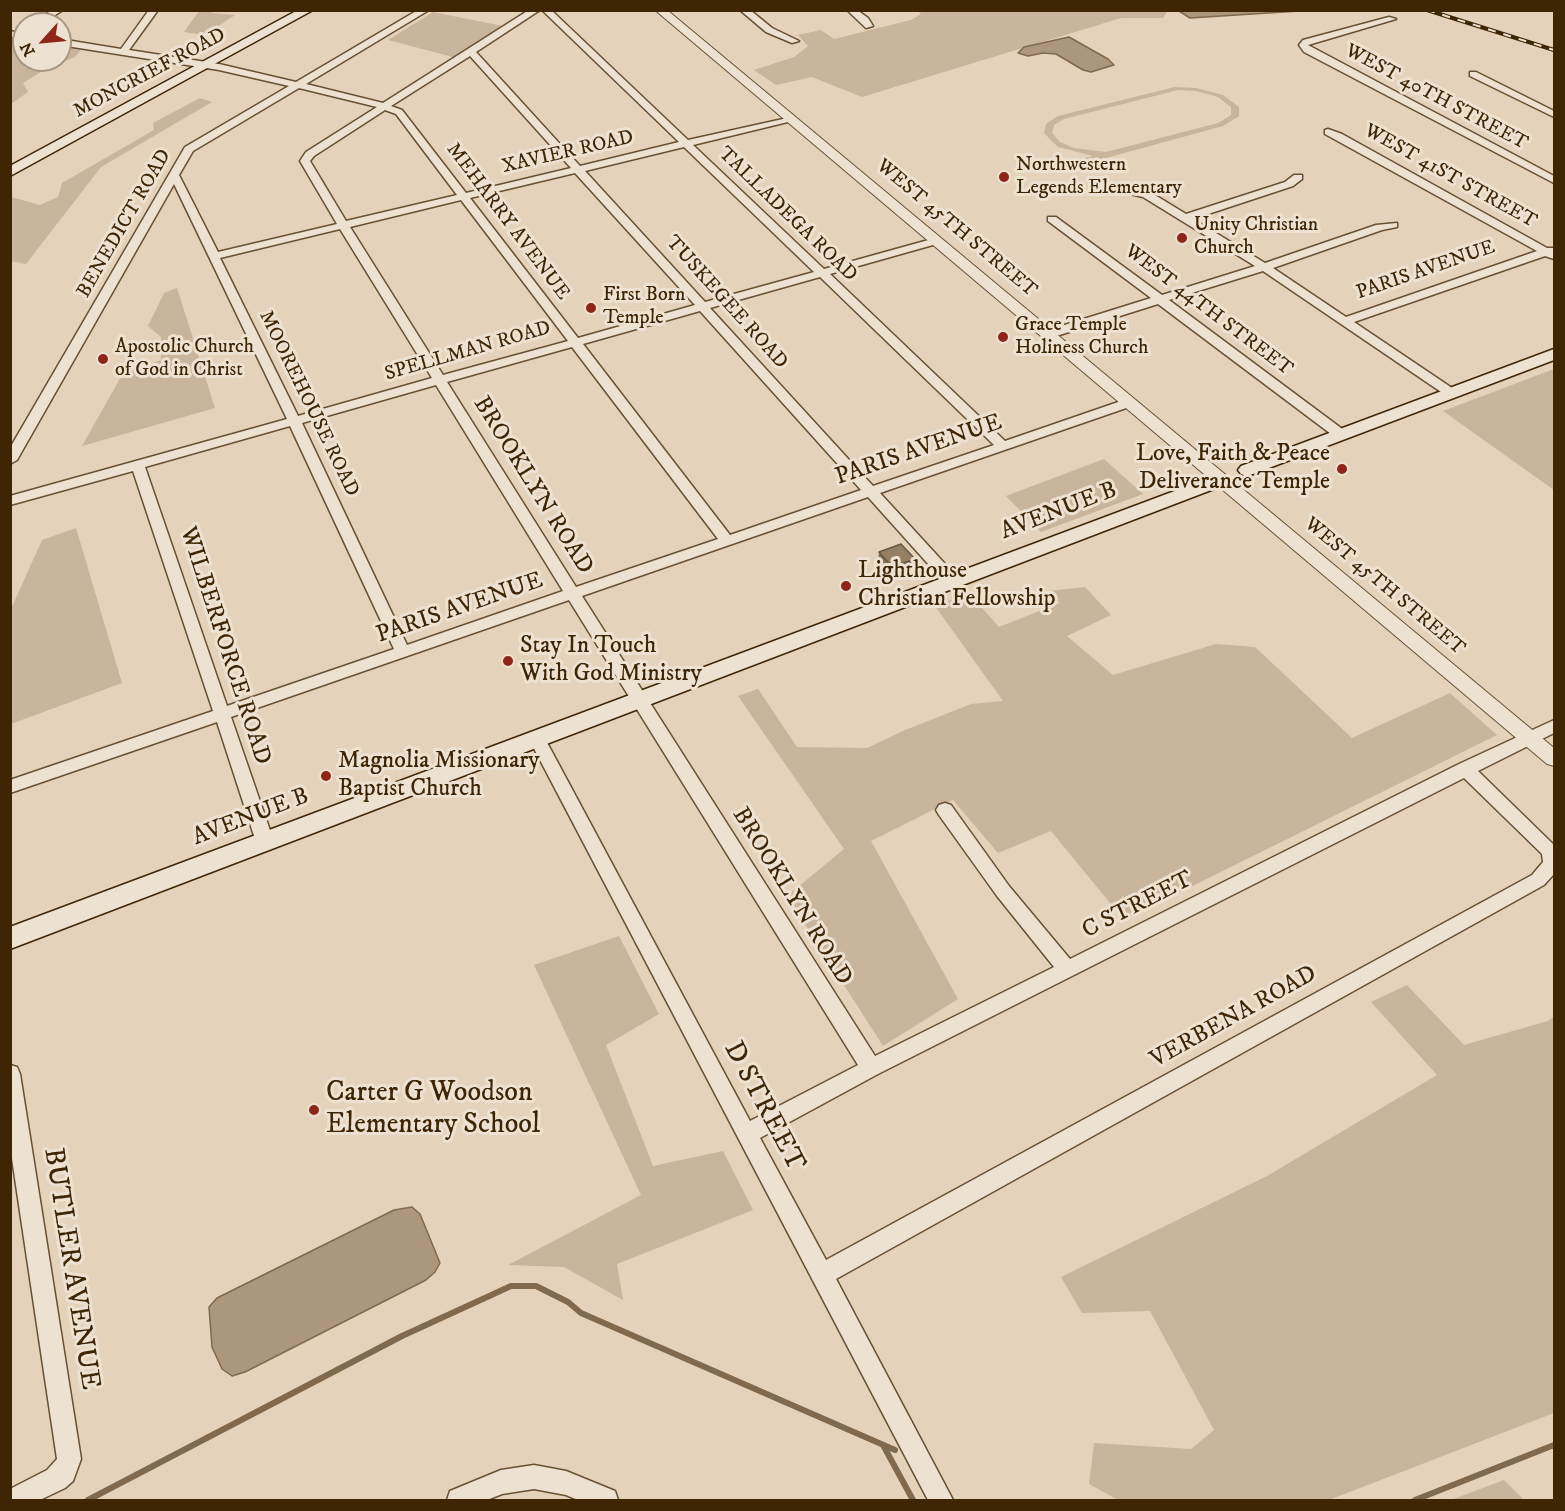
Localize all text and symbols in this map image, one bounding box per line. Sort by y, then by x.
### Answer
north arrow [12,12,72,72]
street label: MONCRIEF ROAD [70,24,230,124]
text: N [16,39,40,60]
street label: WEST 40TH STREET [1341,40,1531,156]
street label: WEST 41ST STREET [1360,120,1540,234]
street label: XAVIER ROAD [500,126,636,180]
street label: MEHARRY AVENUE [440,139,574,305]
street label: TALLADEGA ROAD [713,143,861,287]
street label: BENEDICT ROAD [73,145,177,303]
place label: Northwestern Legends Elementary [1016,154,1182,201]
street label: WEST 45TH STREET [871,155,1041,303]
marker: Northwestern Legends Elementary [997,170,1011,184]
place label: Unity Christian Church [1194,214,1318,261]
marker: Unity Christian Church [1175,231,1189,245]
street label: TUSKEGEE ROAD [660,232,792,374]
street label: PARIS AVENUE [1353,236,1499,306]
street label: WEST 44TH STREET [1119,240,1297,382]
place label: First Born Temple [603,284,685,331]
marker: First Born Temple [584,301,598,315]
street label: MOOREHOUSE ROAD [253,307,363,501]
place label: Grace Temple Holiness Church [1015,314,1148,361]
street label: SPELLMAN ROAD [382,317,554,387]
marker: Grace Temple Holiness Church [996,330,1010,344]
place label: Apostolic Church of God in Christ [115,336,254,383]
marker: Apostolic Church of God in Christ [96,352,110,366]
street label: BROOKLYN ROAD [466,392,598,580]
street label: PARIS AVENUE [832,409,1006,493]
place label: Love, Faith & Peace Deliverance Temple [1136,441,1330,497]
marker: Love, Faith & Peace Deliverance Temple [1335,462,1349,476]
street label: AVENUE B [997,477,1121,547]
street label: WEST 45TH STREET [1299,513,1469,661]
street label: WILBERFORCE ROAD [172,523,276,769]
place label: Lighthouse Christian Fellowship [858,558,1056,614]
street label: PARIS AVENUE [373,567,547,651]
marker: Lighthouse Christian Fellowship [839,579,853,593]
place label: Stay In Touch With God Ministry [520,633,702,689]
marker: Stay In Touch With God Ministry [501,654,515,668]
place label: Magnolia Missionary Baptist Church [338,748,540,804]
marker: Magnolia Missionary Baptist Church [319,769,333,783]
street label: AVENUE B [189,783,313,853]
street label: BROOKLYN ROAD [725,803,857,991]
street label: C STREET [1078,866,1198,946]
street label: VERBENA ROAD [1146,960,1322,1076]
street label: D STREET [715,1036,811,1178]
place label: Carter G Woodson Elementary School [326,1077,540,1143]
marker: Carter G Woodson Elementary School [307,1103,321,1117]
street label: BUTLER AVENUE [34,1146,106,1392]

